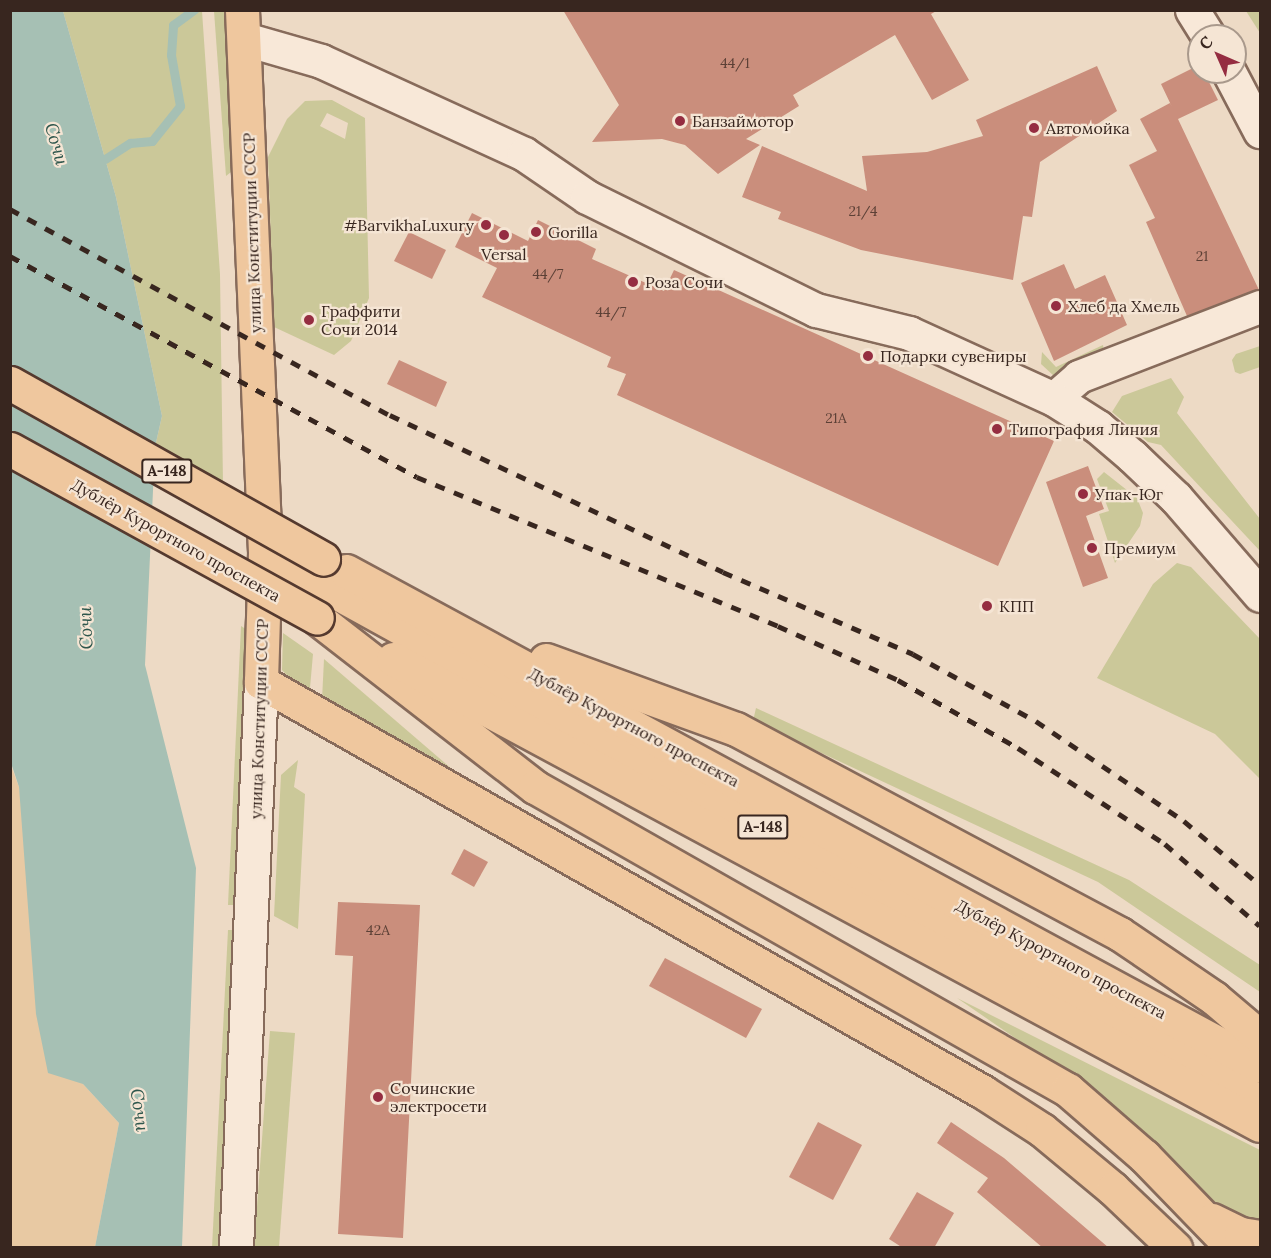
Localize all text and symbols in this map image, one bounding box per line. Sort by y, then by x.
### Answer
north arrow [1187,24,1247,84]
text: С [1195,32,1217,54]
house number: 44/1 [720,55,750,71]
place label: Банзаймотор [692,111,794,131]
marker: Банзаймотор [673,114,687,128]
place label: Автомойка [1046,118,1130,138]
water label: Сочи [40,120,72,168]
marker: Автомойка [1027,121,1041,135]
street label: улица Конституции СССР [239,133,265,333]
house number: 21/4 [848,203,878,219]
place label: #BarvikhaLuxury [344,215,474,235]
marker: #BarvikhaLuxury [479,218,493,232]
place label: Gorilla [548,222,598,242]
marker: Gorilla [529,225,543,239]
marker: Versal [497,228,511,242]
place label: Versal [481,244,527,264]
house number: 21 [1196,248,1208,264]
house number: 44/7 [533,266,563,282]
place label: Роза Сочи [645,272,723,292]
marker: Роза Сочи [626,275,640,289]
place label: Хлеб да Хмель [1068,296,1180,316]
marker: Хлеб да Хмель [1049,299,1063,313]
place label: Граффити Сочи 2014 [321,301,400,339]
house number: 44/7 [596,304,626,320]
marker: Граффити Сочи 2014 [302,313,316,327]
place label: Подарки сувениры [880,346,1027,366]
marker: Подарки сувениры [861,349,875,363]
house number: 21А [825,410,847,426]
place label: Типография Линия [1009,419,1158,439]
marker: Типография Линия [990,422,1004,436]
road number: А-148 [140,459,194,483]
street label: Дублёр Курортного проспекта [68,474,284,606]
place label: Упак-Юг [1095,484,1163,504]
marker: Упак-Юг [1076,487,1090,501]
place label: Премиум [1104,538,1176,558]
marker: Премиум [1085,541,1099,555]
place label: КПП [999,596,1034,616]
marker: КПП [980,599,994,613]
water label: Сочи [74,606,98,650]
street label: улица Конституции СССР [246,619,272,819]
street label: Дублёр Курортного проспекта [525,663,743,791]
road number: А-148 [736,815,790,839]
street label: Дублёр Курортного проспекта [952,895,1170,1023]
house number: 42А [366,922,390,938]
place label: Сочинские электросети [390,1078,487,1116]
water label: Сочи [125,1087,153,1133]
marker: Сочинские электросети [371,1090,385,1104]

